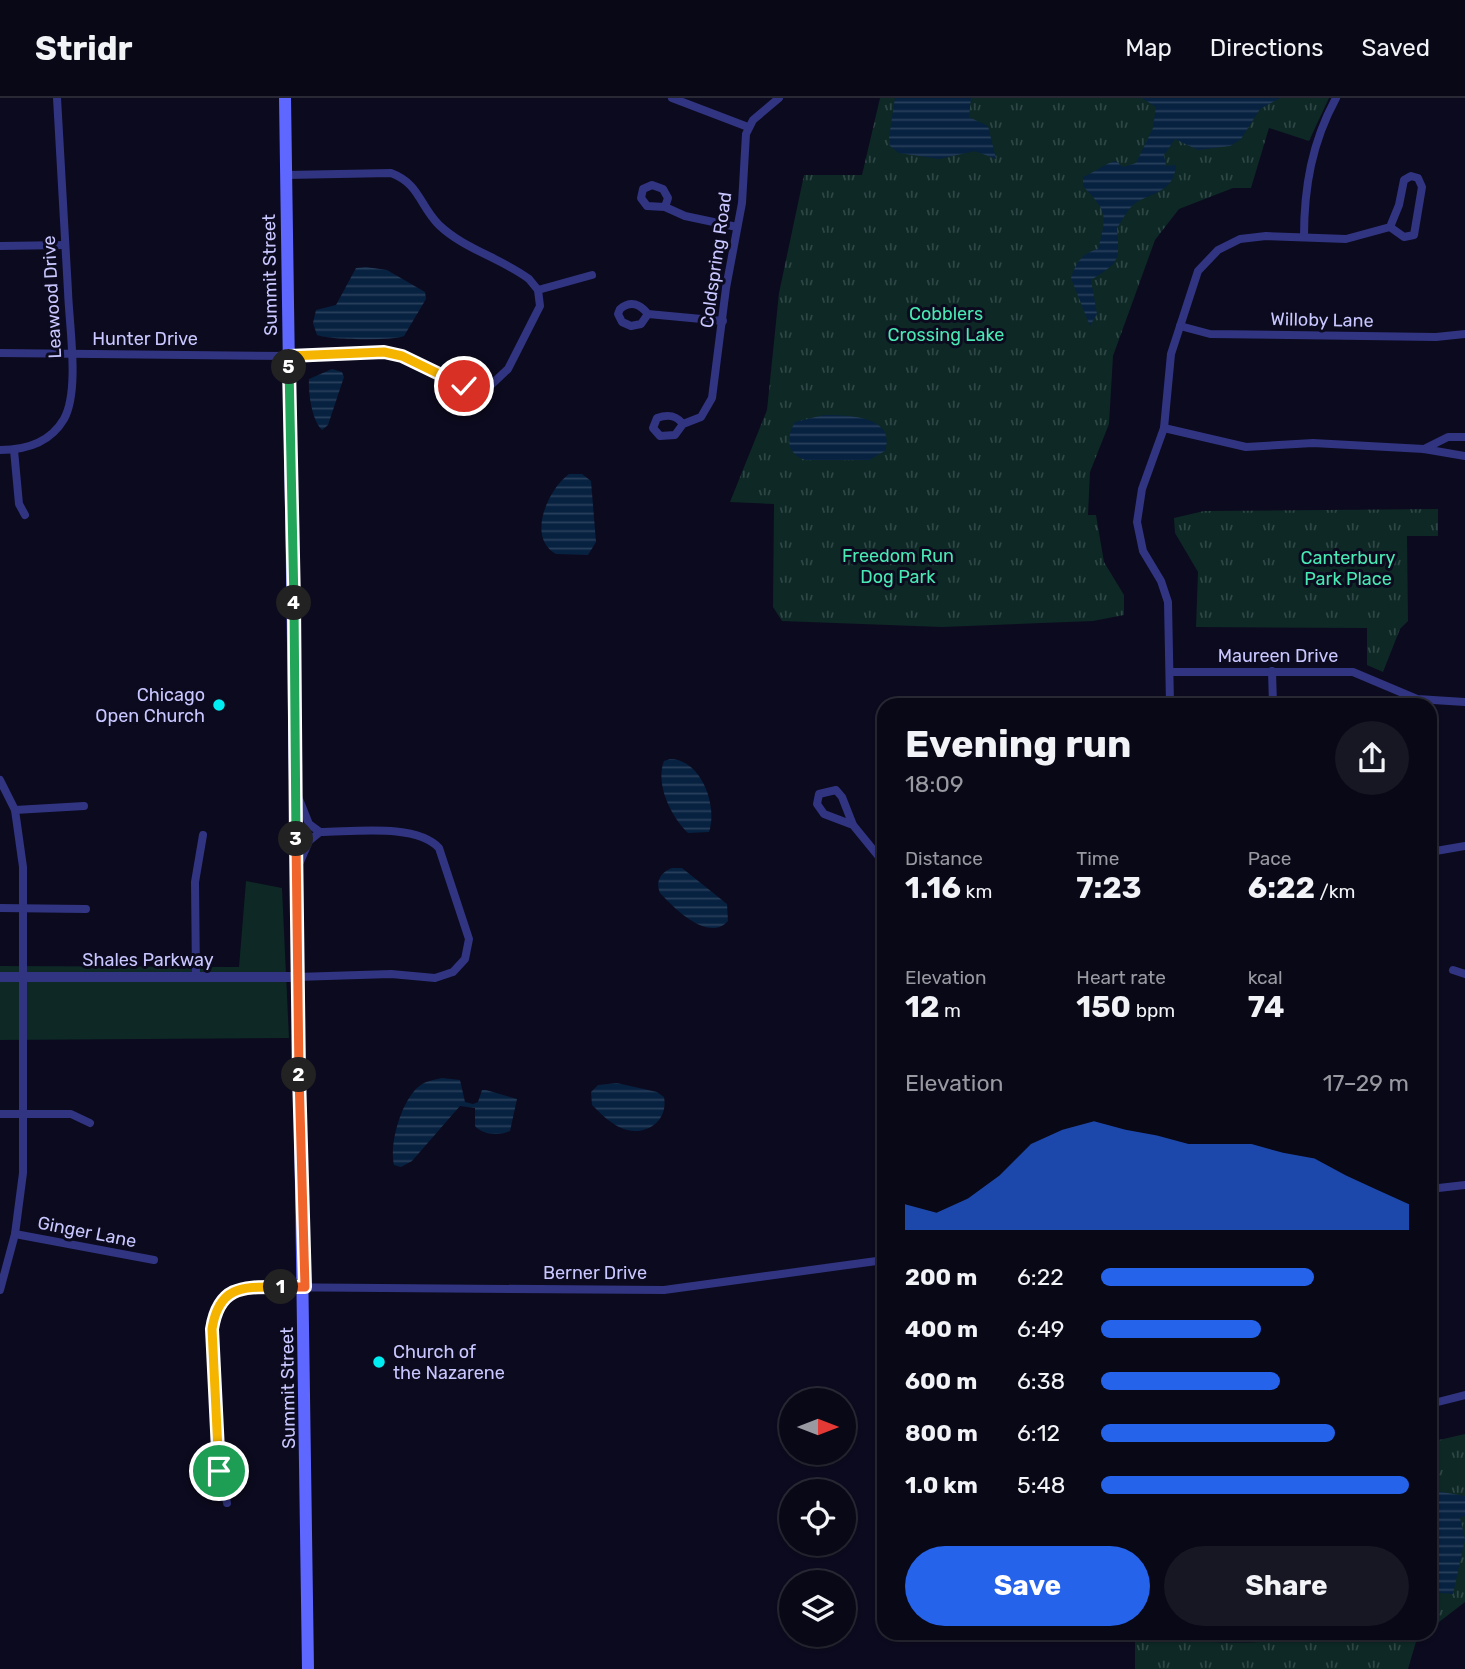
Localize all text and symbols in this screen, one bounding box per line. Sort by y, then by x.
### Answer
text: Stridr [35,29,133,68]
text: Map [1125,34,1172,62]
text: Directions [1210,34,1323,62]
text: Saved [1361,34,1430,62]
street label: Coldspring Road [696,191,736,329]
street label: Summit Street [258,214,282,336]
street label: Leawood Drive [38,235,66,359]
park label: Cobblers Crossing Lake [888,303,1004,346]
street label: Willoby Lane [1270,308,1374,332]
street label: Hunter Drive [92,328,198,350]
pin: 5 [272,350,306,384]
text: 5 [282,355,295,378]
pin [434,356,494,416]
icon: check [445,367,483,405]
park label: Freedom Run Dog Park [842,545,954,588]
park label: Canterbury Park Place [1301,547,1396,590]
pin: 4 [276,586,312,620]
text: 4 [287,591,300,614]
street label: Maureen Drive [1218,645,1338,667]
place label: Chicago Open Church [95,684,205,727]
marker: Chicago Open Church [211,697,227,713]
text: Evening run [905,721,1131,767]
button: share [1335,721,1409,795]
text: 18:09 [905,770,964,798]
pin: 3 [278,822,314,856]
text: 3 [289,827,302,850]
text: Distance [905,847,983,870]
text: Time [1076,847,1119,870]
text: Pace [1248,847,1291,870]
text: 1.16 [905,870,961,906]
text: 7:23 [1076,870,1142,906]
text: 6:22 [1248,870,1315,906]
text: km [961,880,992,903]
text: /km [1315,880,1355,903]
street label: Shales Parkway [82,949,214,971]
text: Elevation [905,966,986,989]
text: Heart rate [1076,966,1166,989]
text: kcal [1248,966,1283,989]
text: 12 [905,989,939,1025]
text: 150 [1076,989,1131,1025]
text: 74 [1248,989,1284,1025]
text: m [939,999,961,1022]
text: bpm [1131,999,1175,1022]
pin: 2 [282,1058,316,1093]
text: 2 [292,1063,305,1086]
text: Elevation [905,1069,1004,1097]
text: 17–29 m [1323,1069,1409,1097]
street label: Ginger Lane [36,1212,138,1252]
street label: Berner Drive [543,1262,647,1284]
text: 200 m [905,1263,977,1291]
text: 6:22 [1017,1263,1064,1291]
pin: 1 [264,1270,298,1304]
text: 1 [276,1275,285,1298]
text: 400 m [905,1315,978,1343]
text: 6:49 [1017,1315,1065,1343]
street label: Summit Street [276,1327,300,1449]
place label: Church of the Nazarene [393,1341,505,1384]
marker: Church of the Nazarene [371,1354,387,1370]
text: 600 m [905,1367,977,1395]
text: 6:38 [1017,1367,1065,1395]
north arrow [779,1388,856,1465]
map controls [779,1388,856,1647]
text: 800 m [905,1419,978,1447]
text: 6:12 [1017,1419,1060,1447]
pin [189,1441,249,1501]
icon: arrive [200,1452,238,1490]
text: 1.0 km [905,1471,978,1499]
text: 5:48 [1017,1471,1065,1499]
button: locate [779,1479,856,1556]
button: Save [905,1546,1150,1626]
button: Share [1164,1546,1409,1626]
button: layers [779,1570,856,1647]

